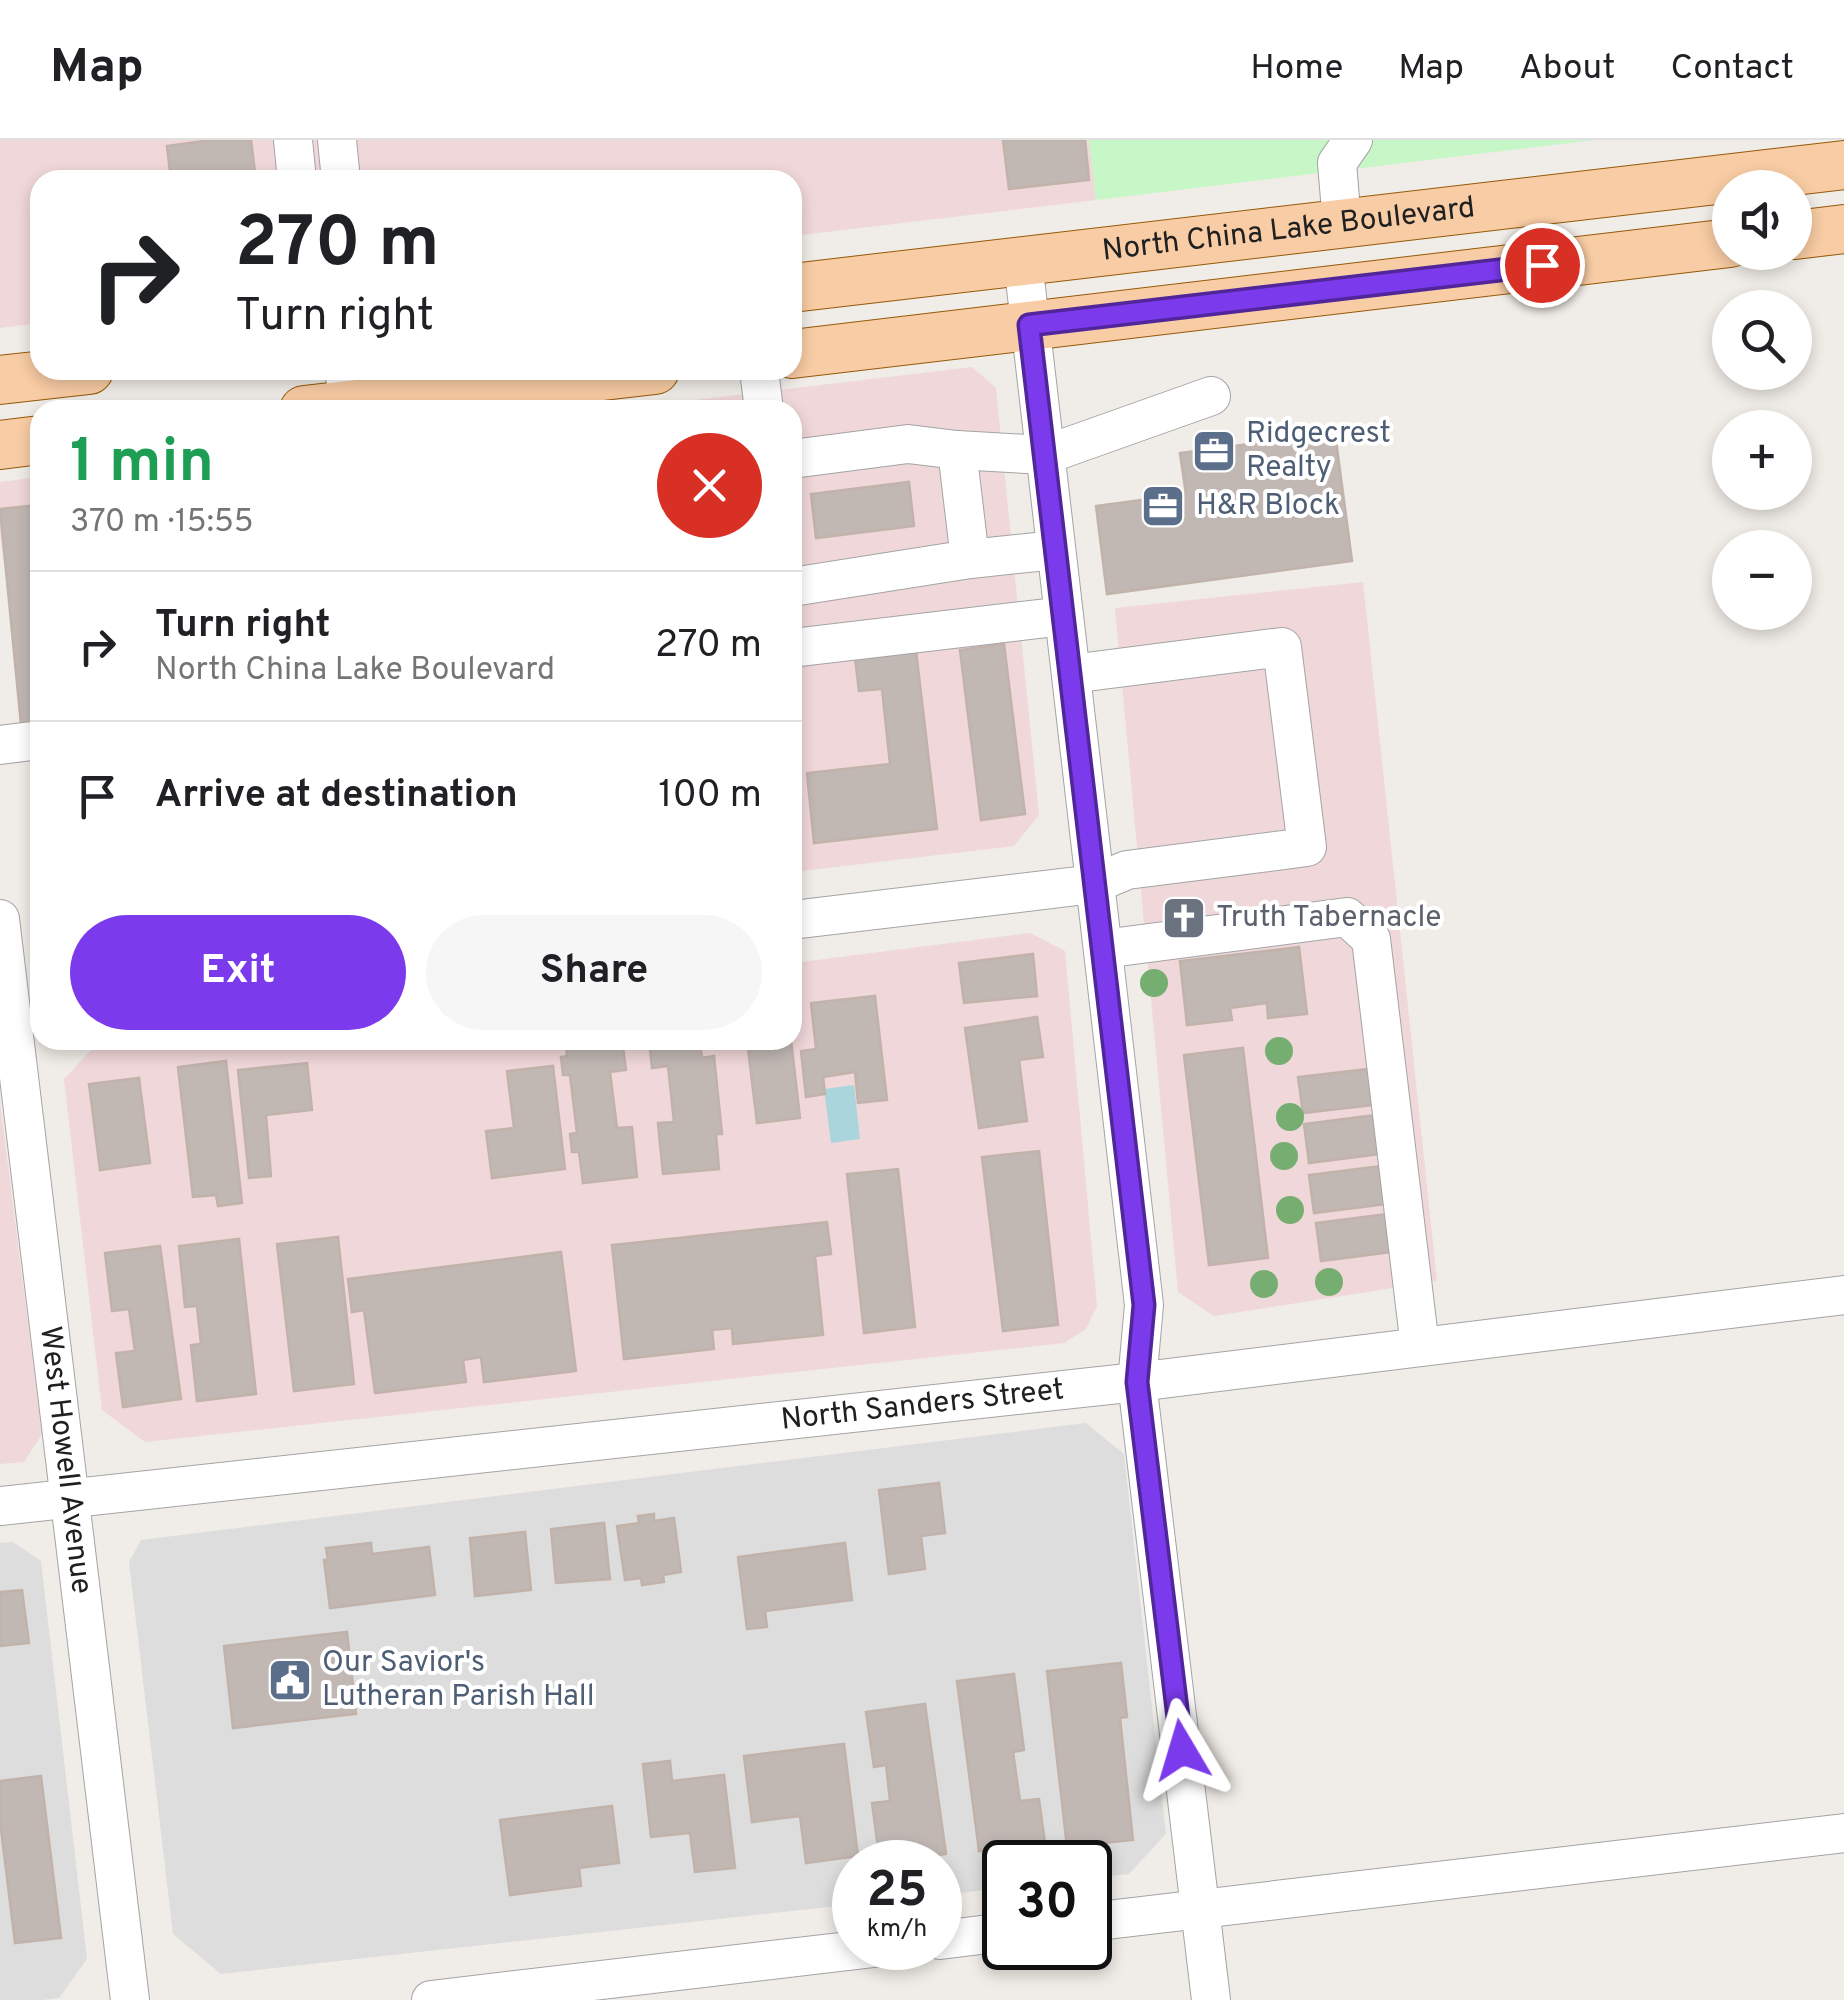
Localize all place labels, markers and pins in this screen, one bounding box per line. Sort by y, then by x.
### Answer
pin [1500,223,1585,308]
place label: Ridgecrest Realty [1246,416,1391,487]
office icon: Ridgecrest Realty [1191,428,1237,474]
office icon: H&R Block [1140,483,1186,529]
place label: H&R Block [1196,488,1340,525]
church icon: Truth Tabernacle [1161,895,1207,941]
place label: Truth Tabernacle [1216,900,1442,937]
place label: Our Savior's Lutheran Parish Hall [322,1645,595,1716]
public building icon: Our Savior's Lutheran Parish Hall [267,1657,313,1703]

